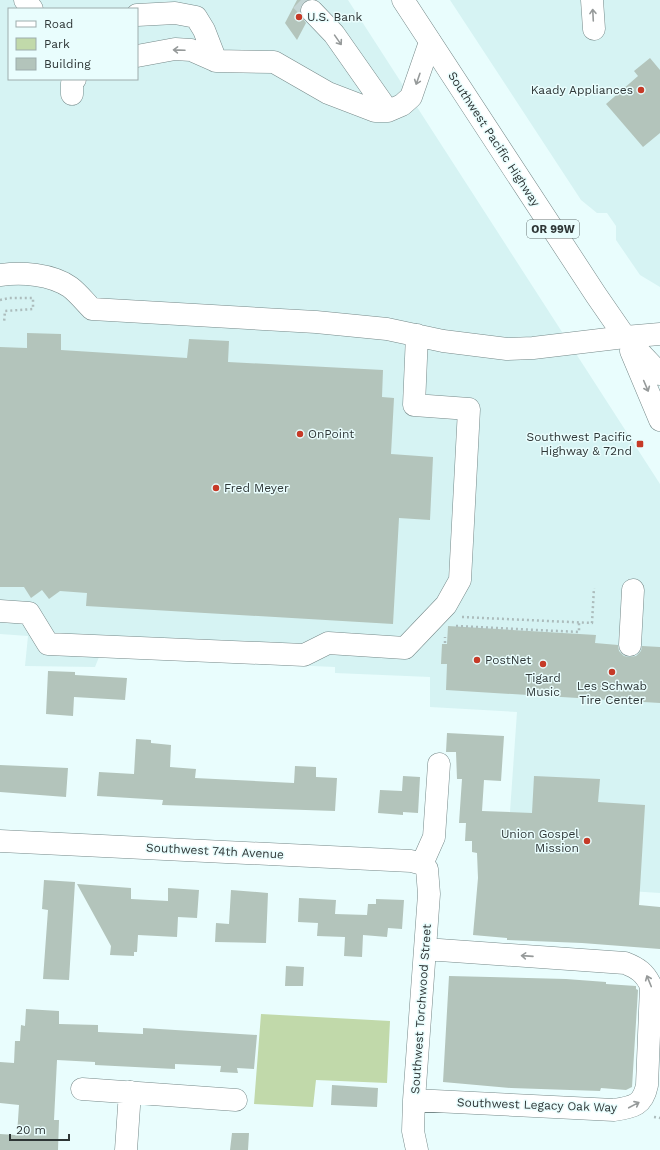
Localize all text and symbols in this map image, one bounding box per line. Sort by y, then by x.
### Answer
legend [8,8,138,80]
one-way arrow [589,9,597,22]
place label: U.S. Bank [307,10,362,24]
marker: U.S. Bank [294,12,304,22]
text: Road [44,17,73,31]
one-way arrow [334,34,342,45]
text: Park [44,37,70,51]
one-way arrow [173,46,186,54]
text: Building [44,57,91,71]
street label: Southwest Pacific Highway [445,69,543,210]
one-way arrow [413,72,421,84]
place label: Kaady Appliances [531,83,633,97]
marker: Kaady Appliances [636,85,646,95]
road number: OR 99W [527,220,579,238]
one-way arrow [642,380,650,392]
place label: OnPoint [308,427,354,441]
marker: OnPoint [295,429,305,439]
place label: Southwest Pacific Highway & 72nd [526,430,632,458]
marker: Southwest Pacific Highway & 72nd [635,439,645,449]
place label: Fred Meyer [224,481,289,495]
marker: Fred Meyer [211,483,221,493]
place label: PostNet [485,653,531,667]
marker: PostNet [472,655,482,665]
marker: Tigard Music [538,659,548,669]
marker: Les Schwab Tire Center [607,667,617,677]
place label: Tigard Music [525,671,561,699]
place label: Les Schwab Tire Center [577,679,647,707]
place label: Union Gospel Mission [501,827,579,855]
marker: Union Gospel Mission [582,836,592,846]
street label: Southwest 74th Avenue [146,840,284,862]
street label: Southwest Torchwood Street [408,924,434,1094]
one-way arrow [521,953,534,960]
one-way arrow [644,976,652,988]
street label: Southwest Legacy Oak Way [457,1095,618,1115]
one-way arrow [628,1101,640,1108]
scale bar [10,1116,69,1142]
text: 20 m [16,1123,46,1137]

